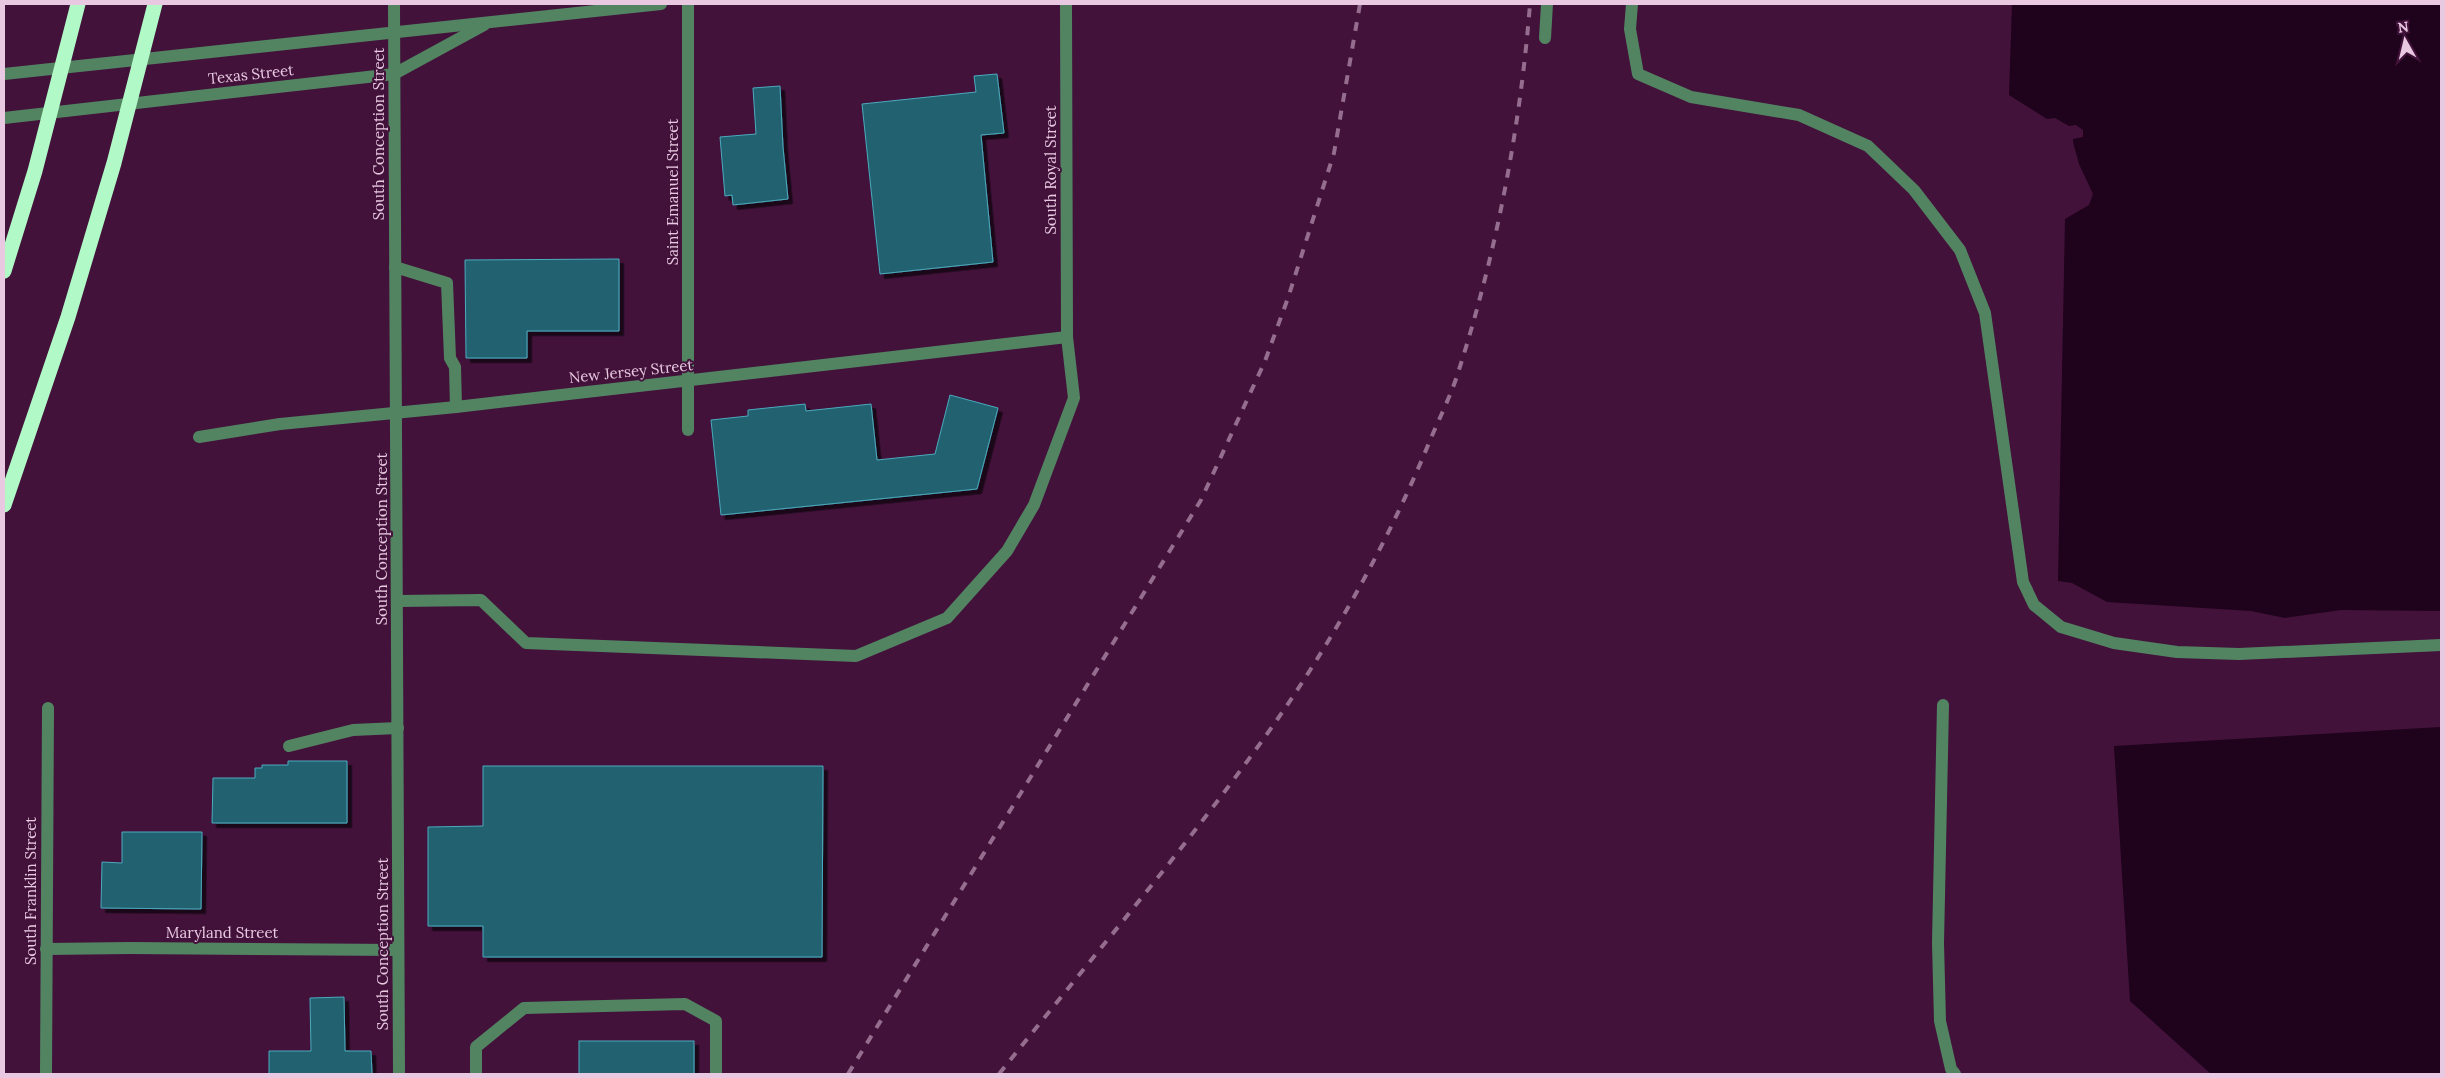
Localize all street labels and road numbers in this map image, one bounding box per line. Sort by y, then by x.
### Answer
street label: South Conception Street [369,47,388,220]
street label: Texas Street [207,60,295,88]
street label: South Royal Street [1041,105,1060,235]
street label: Saint Emanuel Street [663,119,682,265]
street label: New Jersey Street [568,355,694,387]
street label: South Conception Street [372,452,391,625]
street label: South Franklin Street [21,817,40,965]
street label: South Conception Street [373,857,392,1030]
street label: Maryland Street [166,923,278,942]

